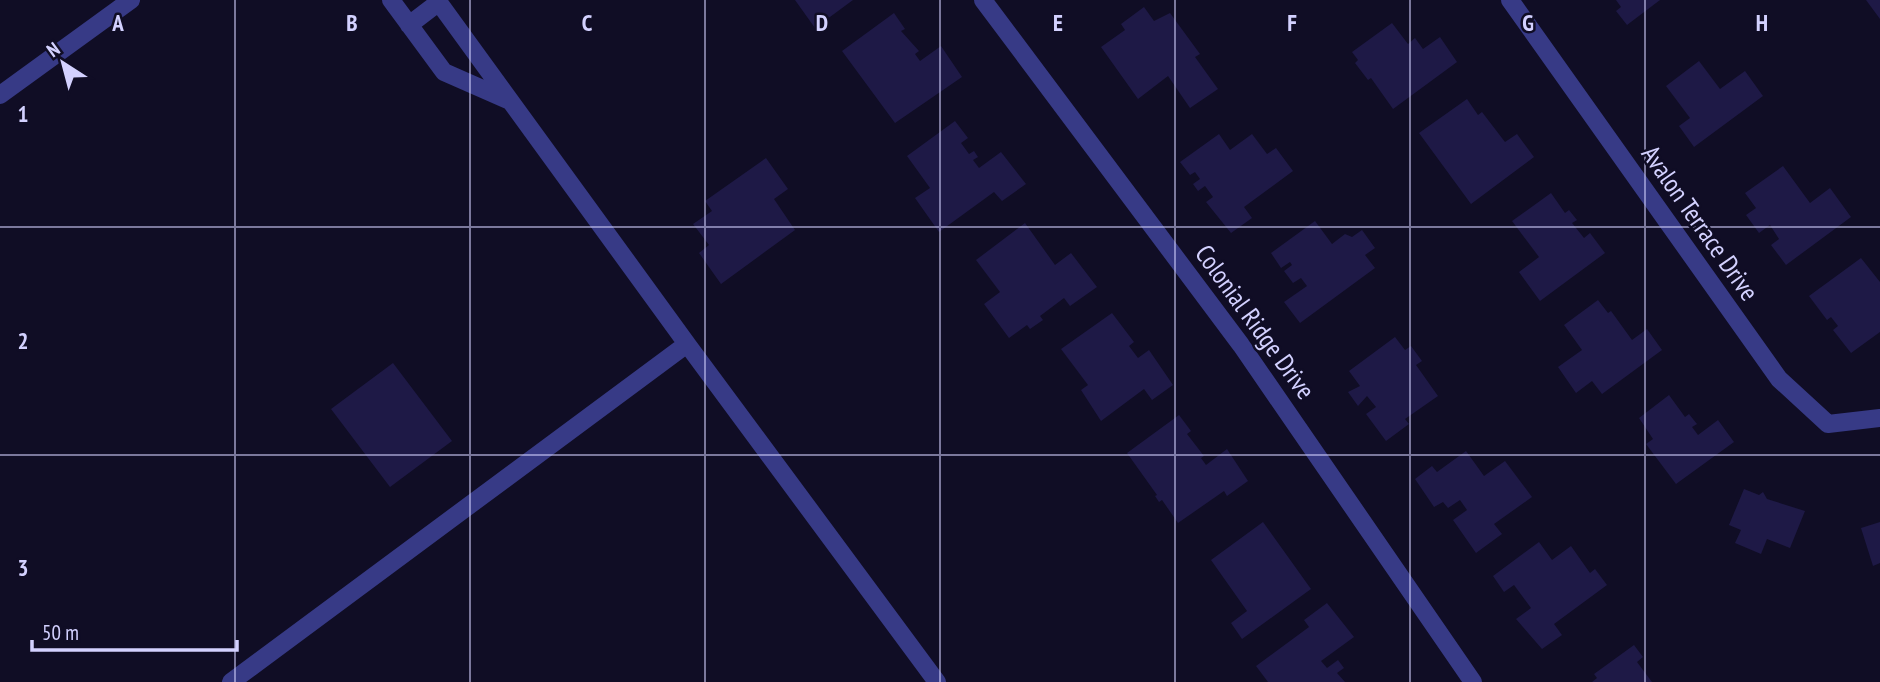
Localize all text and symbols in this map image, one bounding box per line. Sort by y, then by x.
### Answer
text: A [111,8,124,37]
text: B [346,8,358,37]
text: C [582,8,593,37]
text: D [816,8,828,37]
text: E [1053,8,1063,37]
text: F [1287,8,1297,37]
text: G [1522,8,1534,37]
text: H [1756,8,1768,37]
north arrow [28,28,98,98]
text: N [42,37,64,62]
text: 1 [18,99,29,128]
street label: Avalon Terrace Drive [1635,139,1766,307]
street label: Colonial Ridge Drive [1188,238,1322,405]
text: 2 [18,326,29,355]
text: 3 [18,553,29,582]
scale bar [32,608,236,652]
text: 50 m [42,619,79,646]

